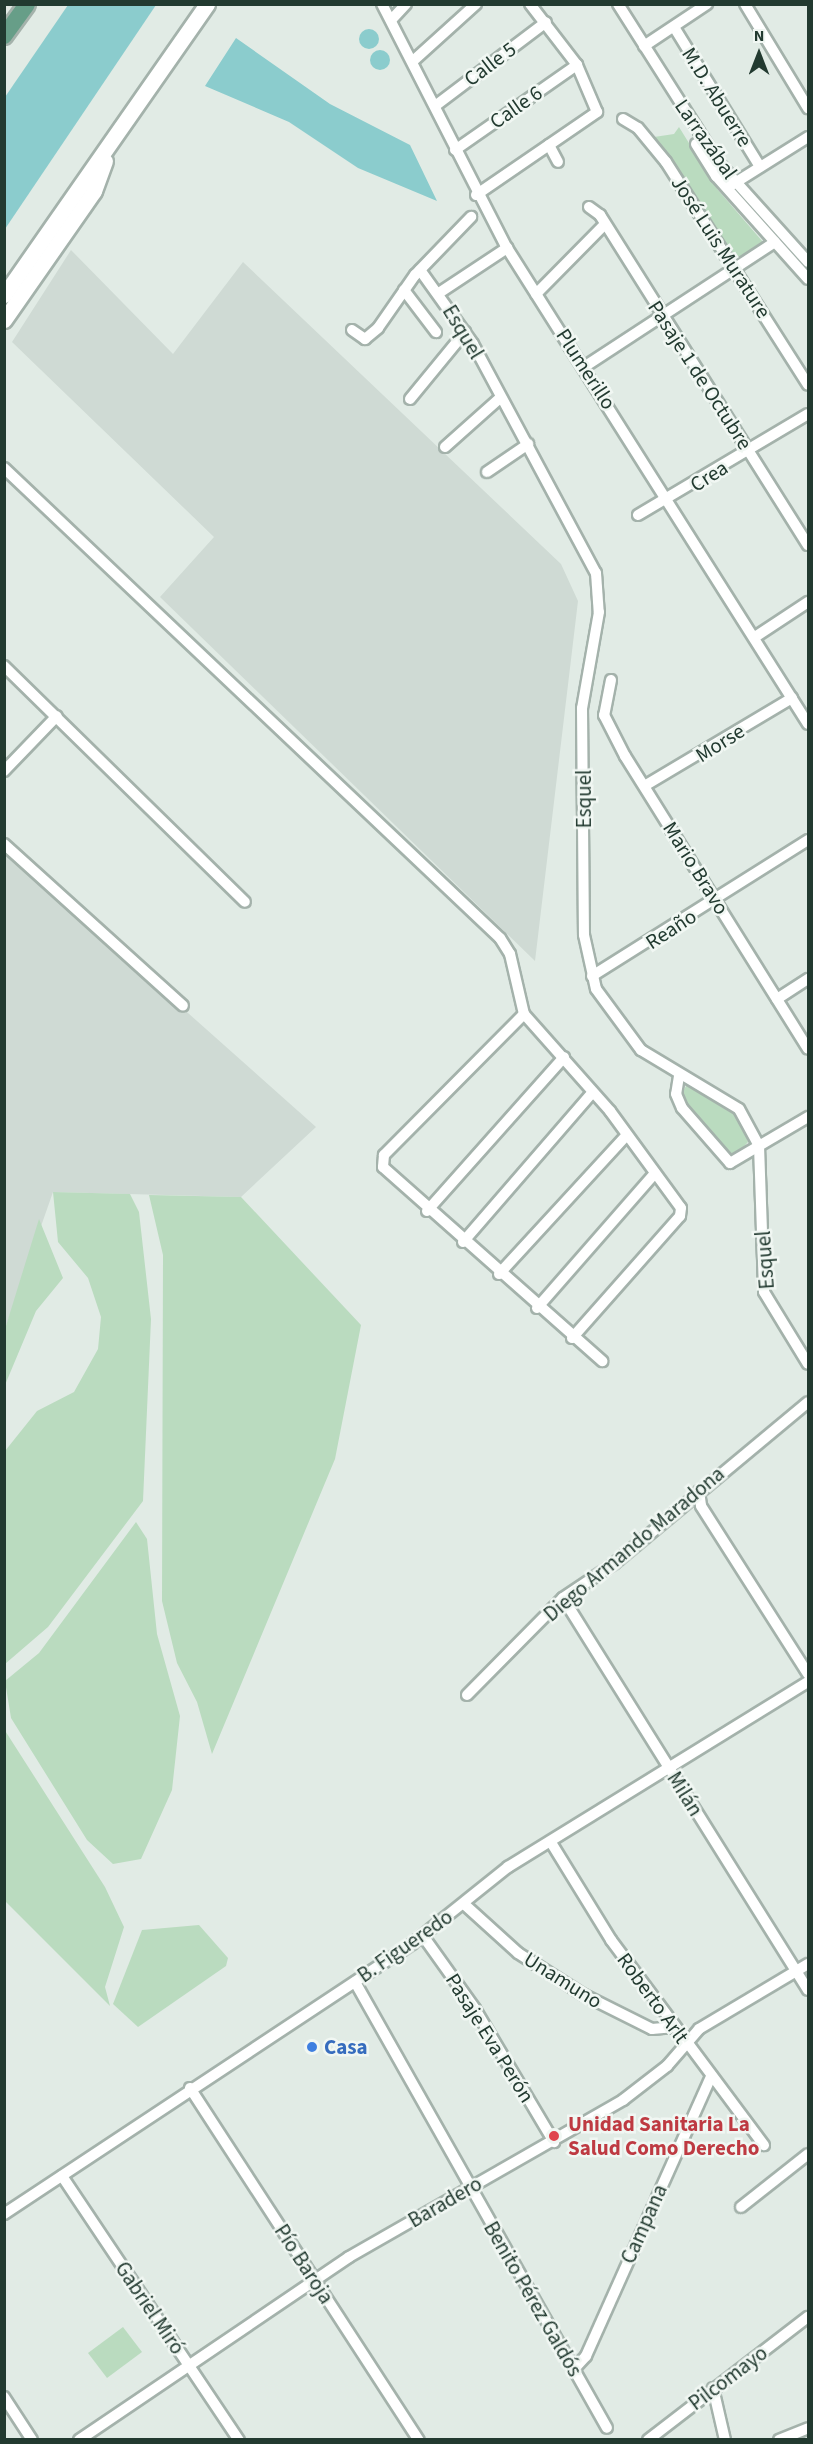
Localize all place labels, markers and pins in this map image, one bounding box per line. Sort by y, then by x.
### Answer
place label: Casa [324,2034,368,2060]
marker: Casa [305,2040,319,2054]
place label: Unidad Sanitaria La Salud Como Derecho [568,2111,759,2161]
marker: Unidad Sanitaria La Salud Como Derecho [545,2127,563,2145]

